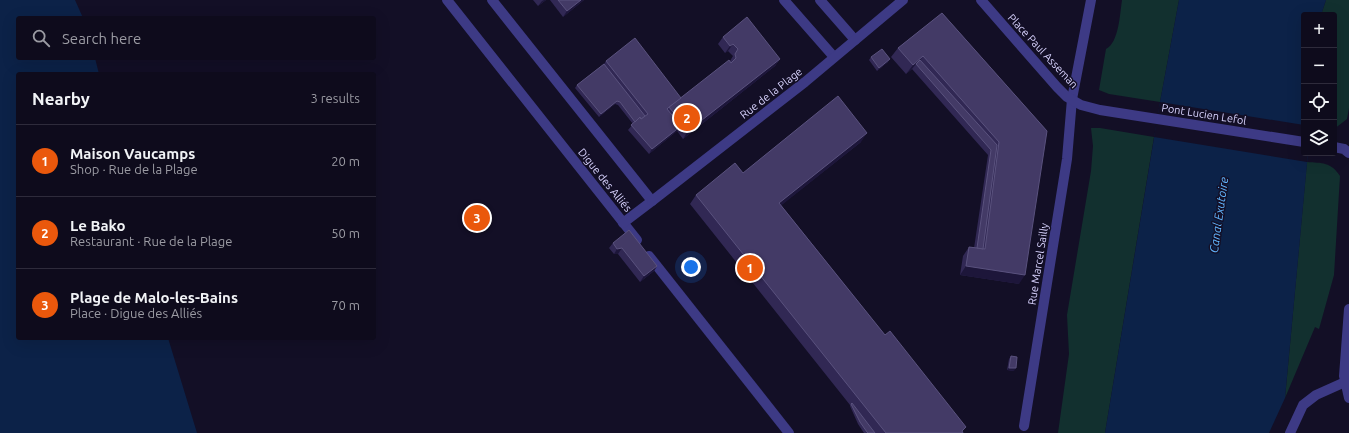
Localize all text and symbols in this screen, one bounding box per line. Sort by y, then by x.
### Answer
street label: Place Paul Asseman [1006,11,1080,91]
map controls [1301,12,1337,156]
button: + [1301,12,1337,48]
search box [16,16,376,60]
icon: search [30,27,52,49]
text: Search here [62,30,141,47]
button: − [1301,48,1337,84]
street label: Rue de la Plage [738,65,804,121]
button: locate [1301,84,1337,120]
text: Nearby [32,89,90,108]
text: 3 results [310,91,360,105]
street label: Pont Lucien Lefol [1161,101,1247,127]
pin: 2 [674,103,700,133]
button: layers [1301,120,1337,156]
text: Maison Vaucamps [70,145,195,162]
street label: Digue des Alliés [576,146,634,214]
text: 1 [41,154,49,168]
text: 20 m [331,154,360,168]
text: Shop · Rue de la Plage [70,162,198,176]
water label: Canal Exutoire [1207,176,1230,254]
pin: 3 [464,203,490,233]
text: Le Bako [70,217,126,234]
street label: Rue Marcel Sailly [1026,221,1051,306]
text: 2 [41,226,49,240]
text: 50 m [331,226,360,240]
text: Restaurant · Rue de la Plage [70,234,232,248]
pin: 1 [737,253,763,283]
your location [681,257,701,277]
text: Plage de Malo-les-Bains [70,289,238,306]
text: 3 [41,298,49,312]
text: 70 m [331,298,360,312]
text: Place · Digue des Alliés [70,306,202,320]

